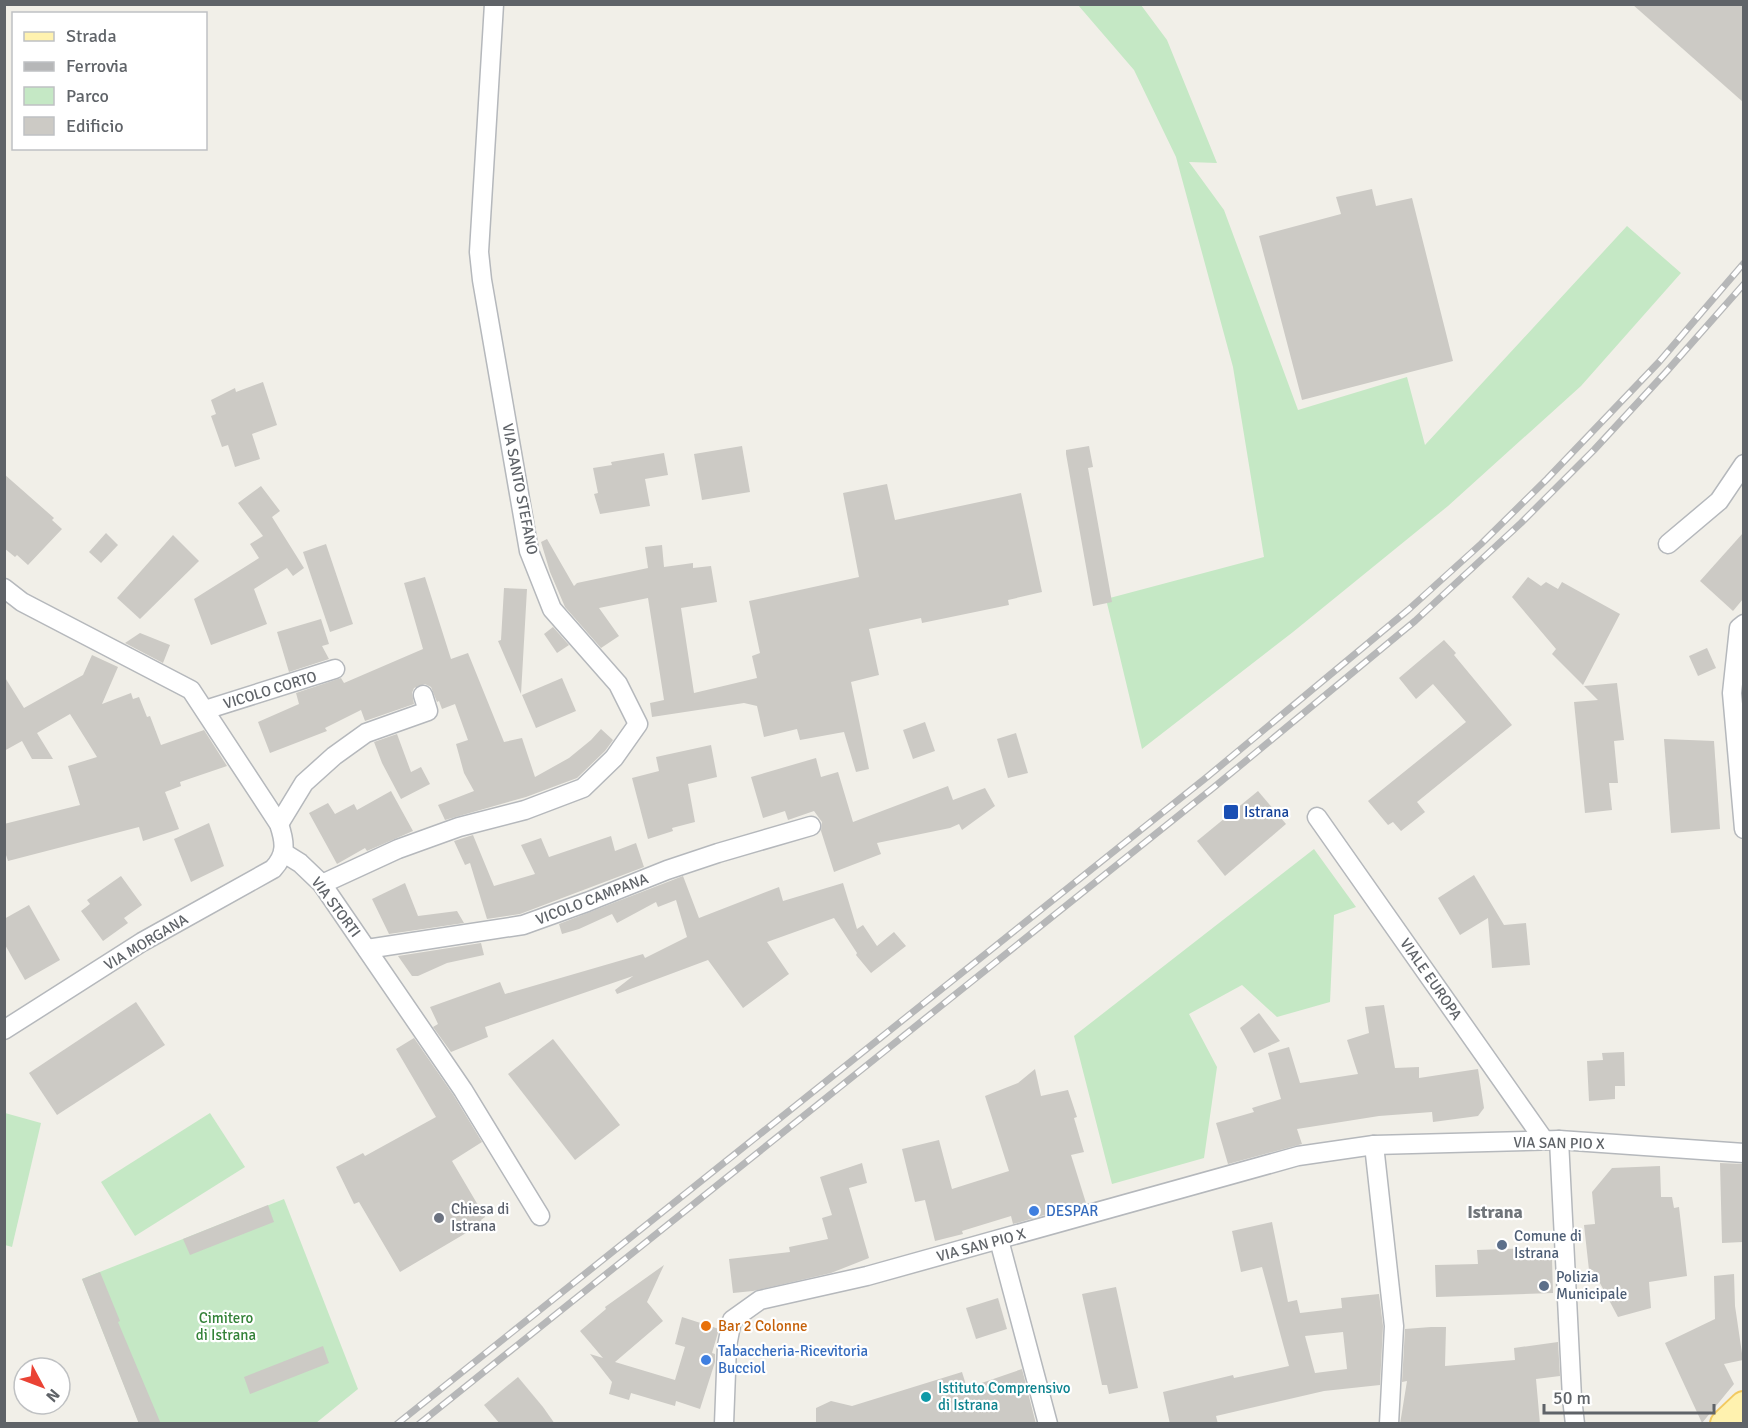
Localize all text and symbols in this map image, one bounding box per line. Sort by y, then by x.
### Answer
legend [12,12,207,150]
text: Strada [66,25,117,47]
text: Ferrovia [66,55,128,77]
text: Parco [66,85,109,107]
text: Edificio [66,115,124,137]
street label: VIA SANTO STEFANO [498,422,542,556]
street label: VICOLO CORTO [221,667,319,713]
marker: Istrana [1222,803,1240,821]
place label: Istrana [1244,803,1289,821]
street label: VICOLO CAMPANA [533,869,651,929]
street label: VIA STORTI [307,873,365,941]
street label: VIA MORGANA [101,910,191,974]
street label: VIALE EUROPA [1396,935,1466,1023]
street label: VIA SAN PIO X [1513,1133,1605,1153]
place label: Chiesa di Istrana [451,1200,509,1235]
district label: Istrana [1467,1201,1523,1223]
place label: DESPAR [1046,1202,1098,1220]
marker: DESPAR [1027,1204,1041,1218]
marker: Chiesa di Istrana [432,1211,446,1225]
street label: VIA SAN PIO X [935,1224,1028,1266]
place label: Comune di Istrana [1514,1227,1582,1262]
marker: Comune di Istrana [1495,1238,1509,1252]
place label: Polizia Municipale [1556,1268,1627,1303]
marker: Polizia Municipale [1537,1279,1551,1293]
park label: Cimitero di Istrana [196,1309,256,1344]
place label: Bar 2 Colonne [718,1317,808,1335]
marker: Bar 2 Colonne [699,1319,713,1333]
place label: Tabaccheria-Ricevitoria Bucciol [718,1342,868,1377]
marker: Tabaccheria-Ricevitoria Bucciol [699,1353,713,1367]
north arrow [12,1356,72,1416]
scale bar [1544,1377,1714,1415]
place label: Istituto Comprensivo di Istrana [938,1379,1071,1414]
text: N [41,1384,64,1406]
text: 50 m [1553,1387,1591,1409]
marker: Istituto Comprensivo di Istrana [919,1390,933,1404]

